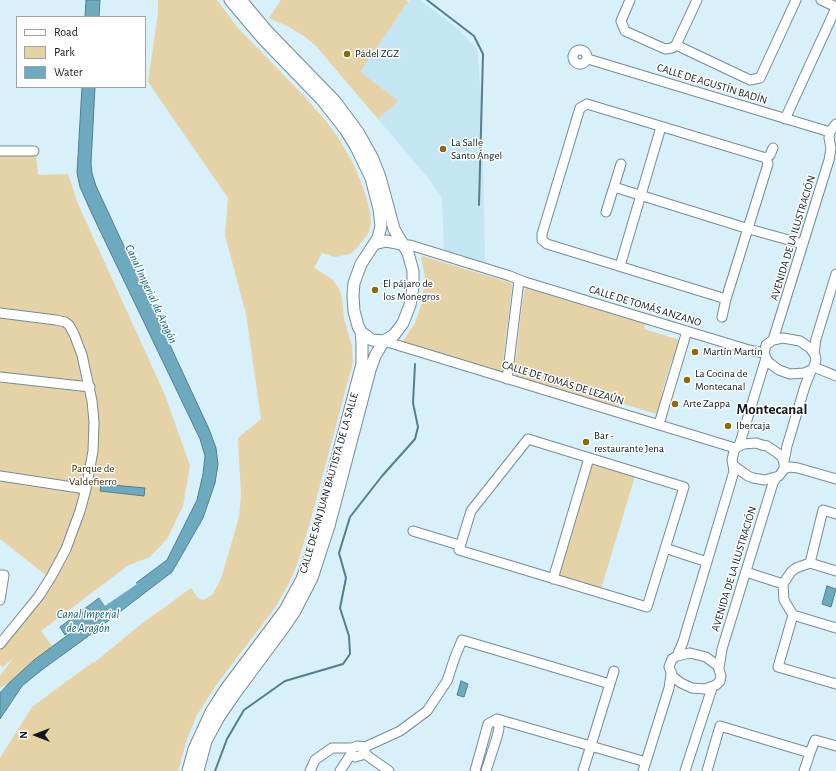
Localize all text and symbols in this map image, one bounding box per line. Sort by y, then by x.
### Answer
legend [16,16,146,88]
text: Road [54,26,78,38]
text: Park [54,46,75,58]
place label: Pádel ZGZ [355,47,399,61]
marker: Pádel ZGZ [342,49,352,59]
street label: CALLE DE AGUSTÍN BADÍN [655,61,769,107]
text: Water [54,66,83,78]
place label: La Salle Santo Ángel [451,136,502,162]
marker: La Salle Santo Ángel [438,144,448,154]
street label: AVENIDA DE LA ILUSTRACIÓN [768,174,818,302]
water label: Canal Imperial de Aragón [122,242,180,346]
place label: El pájaro de los Monegros [383,277,440,303]
street label: CALLE DE TOMÁS ANZANO [587,283,703,329]
marker: El pájaro de los Monegros [370,285,380,295]
place label: Martín Martín [703,345,763,359]
marker: Martín Martín [690,347,700,357]
street label: CALLE DE TOMÁS DE LEZAÚN [500,358,626,408]
place label: La Cocina de Montecanal [695,367,748,393]
marker: La Cocina de Montecanal [682,375,692,385]
street label: CALLE DE SAN JUAN BAUTISTA DE LA SALLE [297,391,361,575]
place label: Arte Zappa [683,397,730,411]
marker: Arte Zappa [670,399,680,409]
district label: Montecanal [737,400,807,418]
place label: Ibercaja [736,419,770,433]
marker: Ibercaja [723,421,733,431]
place label: Bar - restaurante Jena [594,429,664,455]
marker: Bar - restaurante Jena [581,437,591,447]
park label: Parque de Valdefierro [69,462,117,488]
street label: AVENIDA DE LA ILUSTRACIÓN [709,505,759,633]
water label: Canal Imperial de Aragón [57,607,119,635]
north arrow [16,715,56,755]
text: N [18,731,29,739]

